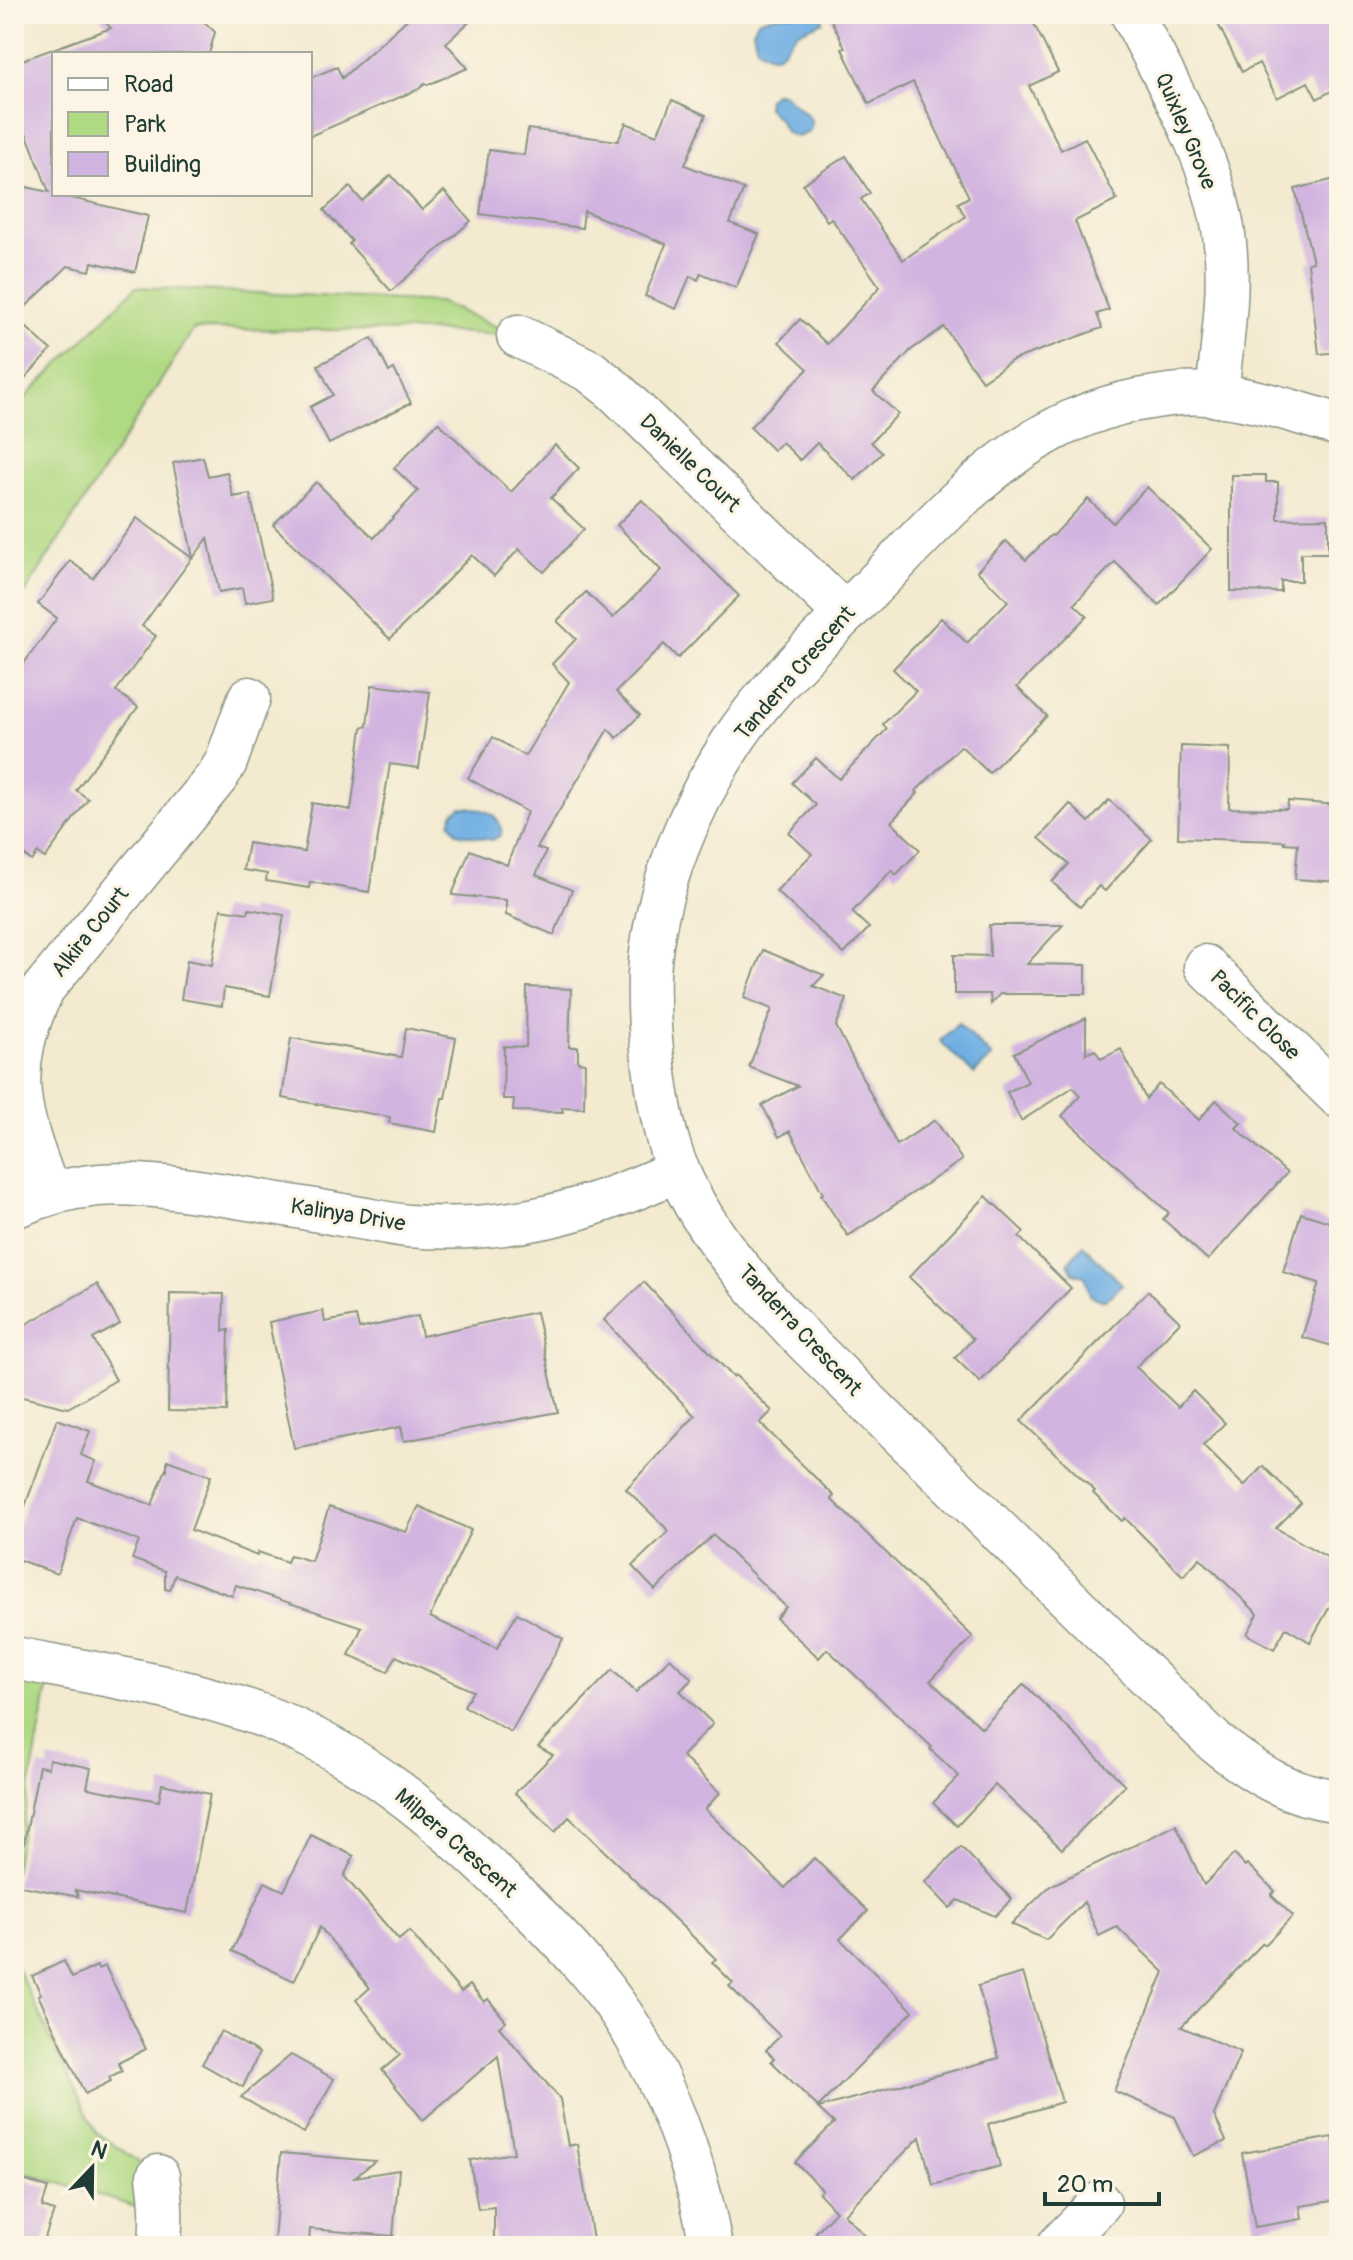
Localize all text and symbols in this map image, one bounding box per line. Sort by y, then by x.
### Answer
legend [52,52,312,196]
street label: Quixley Grove [1149,68,1223,194]
text: Road [124,70,174,99]
text: Park [124,110,166,139]
text: Building [124,150,201,179]
street label: Danielle Court [634,408,747,518]
street label: Tanderra Crescent [729,600,861,746]
street label: Alkira Court [45,881,135,983]
street label: Pacific Close [1204,964,1306,1066]
street label: Kalinya Drive [289,1192,408,1238]
street label: Tanderra Crescent [732,1258,868,1402]
street label: Milpera Crescent [389,1782,523,1904]
north arrow [52,2128,132,2208]
text: N [87,2135,111,2166]
scale bar [1045,2156,1159,2206]
text: 20 m [1057,2170,1113,2199]

